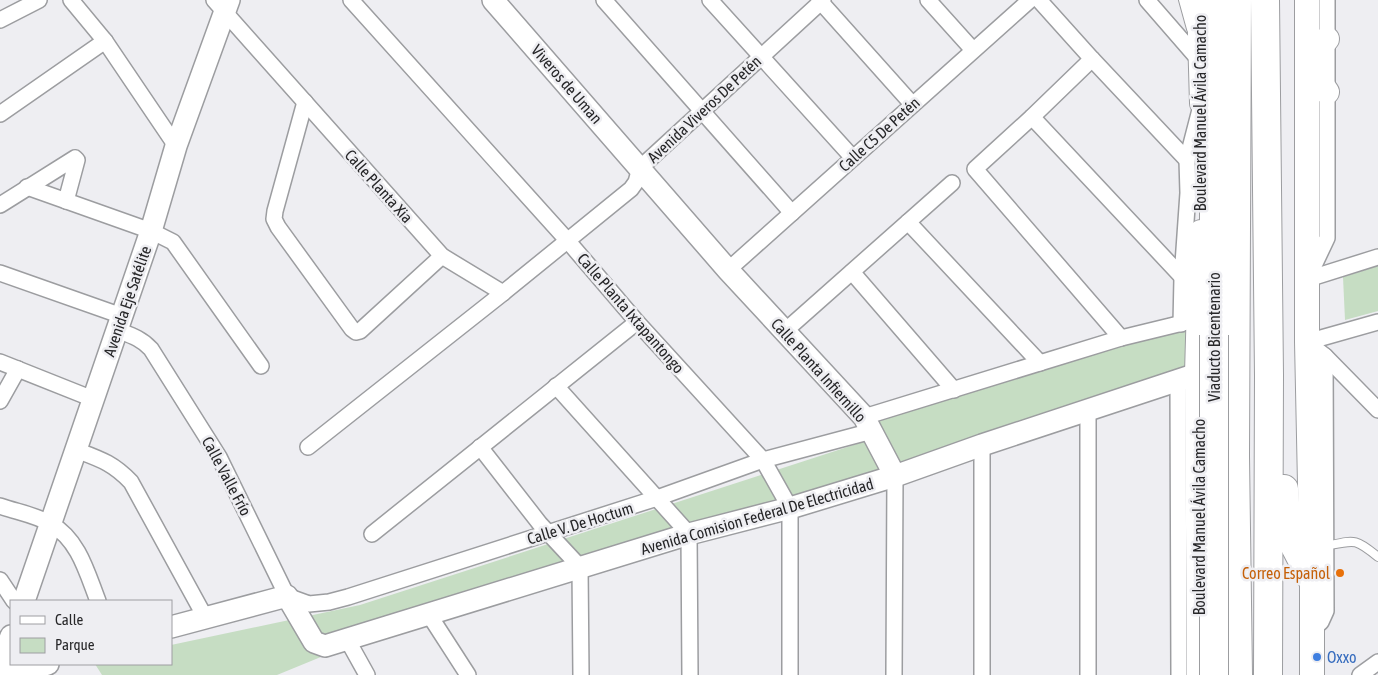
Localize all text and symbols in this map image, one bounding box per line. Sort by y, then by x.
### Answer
street label: Boulevard Manuel Ávila Camacho [1191,15,1209,211]
street label: Viveros de Uman [528,41,606,127]
street label: Avenida Viveros De Petén [644,52,764,166]
street label: Calle C5 De Petén [835,93,923,175]
street label: Calle Planta Xia [341,146,417,226]
street label: Avenida Eje Satélite [100,243,155,359]
street label: Calle Planta Ixtapantongo [573,249,688,377]
street label: Viaducto Bicentenario [1205,272,1223,402]
street label: Calle Planta Infiernillo [768,315,870,425]
street label: Boulevard Manuel Ávila Camacho [1190,419,1208,615]
street label: Calle Valle Frío [199,433,255,519]
street label: Avenida Comision Federal De Electricidad [639,474,875,558]
street label: Calle V. De Hoctum [525,498,635,548]
place label: Correo Español [1242,564,1331,583]
marker: Correo Español [1334,567,1346,579]
legend [10,600,172,665]
text: Calle [55,611,84,628]
text: Parque [55,636,95,653]
place label: Oxxo [1327,648,1357,666]
marker: Oxxo [1311,651,1323,663]

